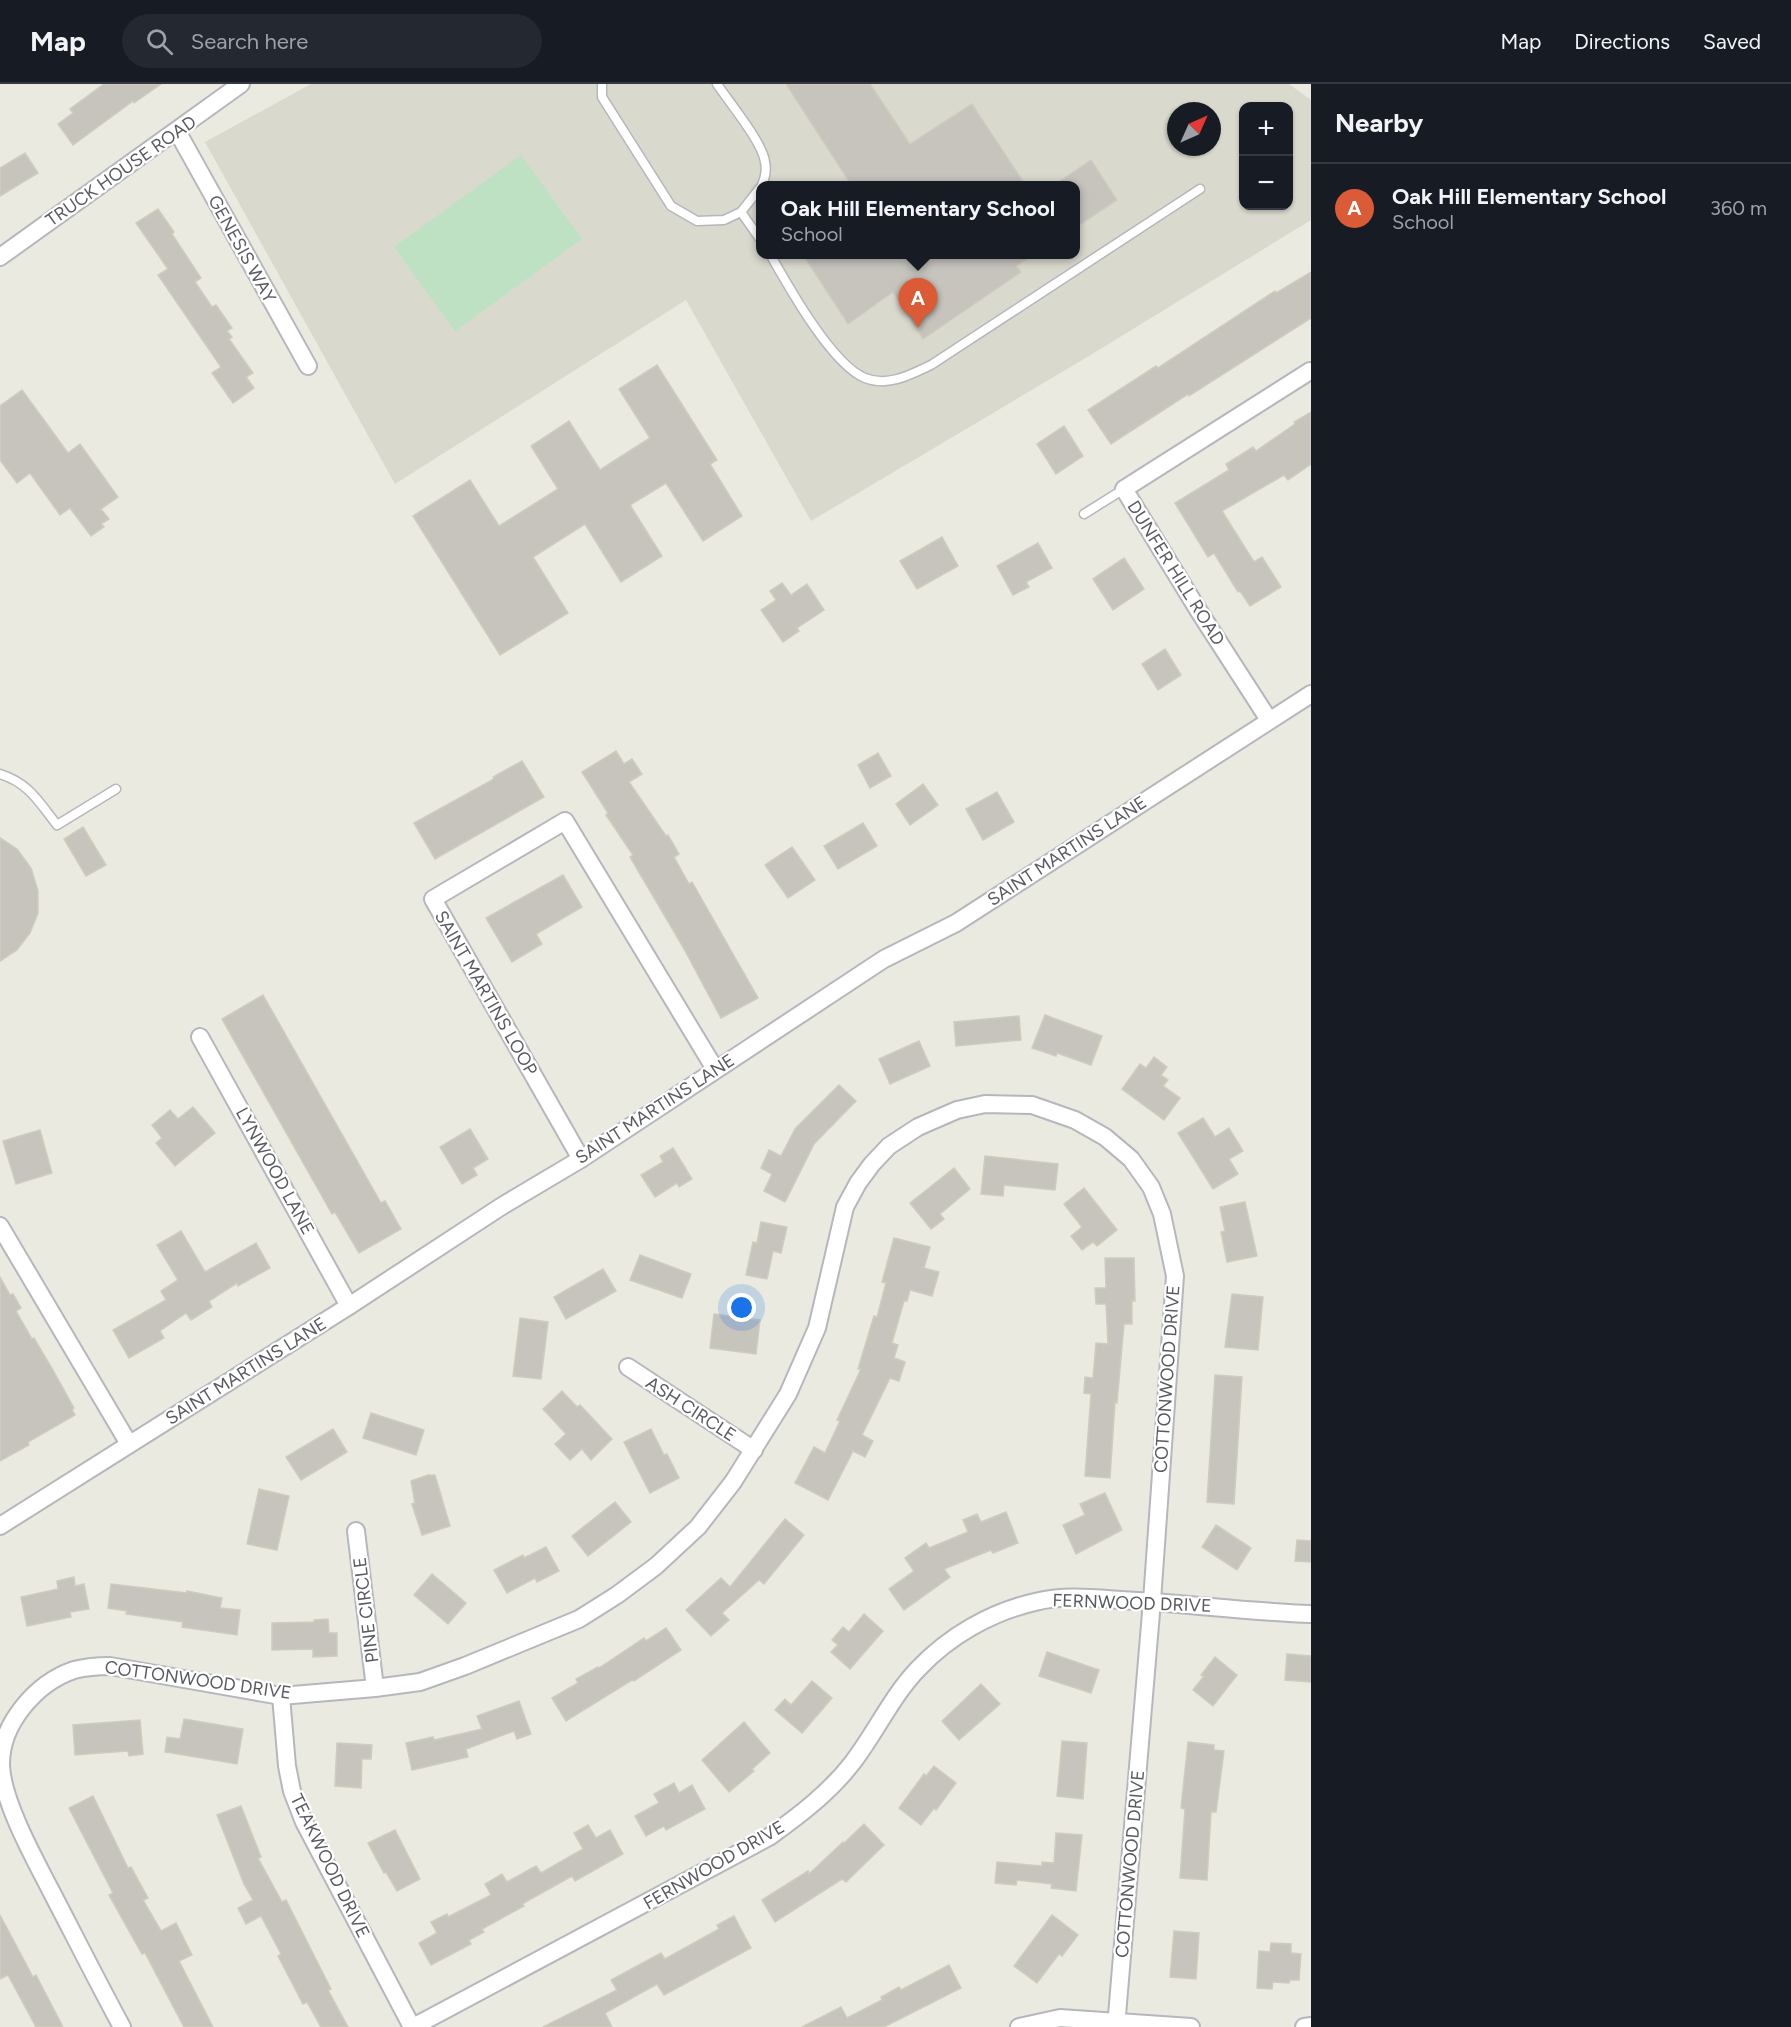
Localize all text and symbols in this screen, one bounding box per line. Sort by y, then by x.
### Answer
search box [122,14,542,68]
text: Map [30,24,86,58]
icon: search [143,25,176,58]
text: Search here [191,28,308,55]
text: Map [1500,29,1541,54]
text: Directions [1574,29,1670,54]
text: Saved [1703,29,1761,54]
north arrow [1167,102,1221,156]
map controls [1239,102,1293,210]
button: + [1239,102,1293,156]
text: Nearby [1335,107,1423,139]
street label: TRUCK HOUSE ROAD [42,111,200,231]
button: − [1239,156,1293,210]
popup [756,181,1080,259]
text: Oak Hill Elementary School [1392,183,1666,210]
street label: GENESIS WAY [203,191,281,307]
text: Oak Hill Elementary School [781,195,1055,222]
text: A [1347,196,1362,220]
text: 360 m [1710,196,1767,220]
text: School [1392,210,1454,234]
text: School [781,222,843,246]
pin: A [898,278,938,328]
street label: DUNFER HILL ROAD [1123,497,1229,649]
street label: SAINT MARTINS LANE [983,791,1151,911]
street label: SAINT MARTINS LOOP [430,907,542,1079]
street label: SAINT MARTINS LANE [571,1049,739,1169]
street label: LYNWOOD LANE [231,1104,319,1238]
street label: COTTONWOOD DRIVE [1149,1284,1185,1474]
your location [727,1293,756,1322]
street label: SAINT MARTINS LANE [162,1313,330,1429]
street label: ASH CIRCLE [642,1372,740,1446]
street label: PINE CIRCLE [349,1556,383,1664]
street label: FERNWOOD DRIVE [1052,1589,1212,1617]
street label: COTTONWOOD DRIVE [103,1656,293,1704]
street label: COTTONWOOD DRIVE [1111,1769,1149,1959]
street label: TEAKWOOD DRIVE [286,1790,374,1942]
street label: FERNWOOD DRIVE [640,1816,788,1914]

